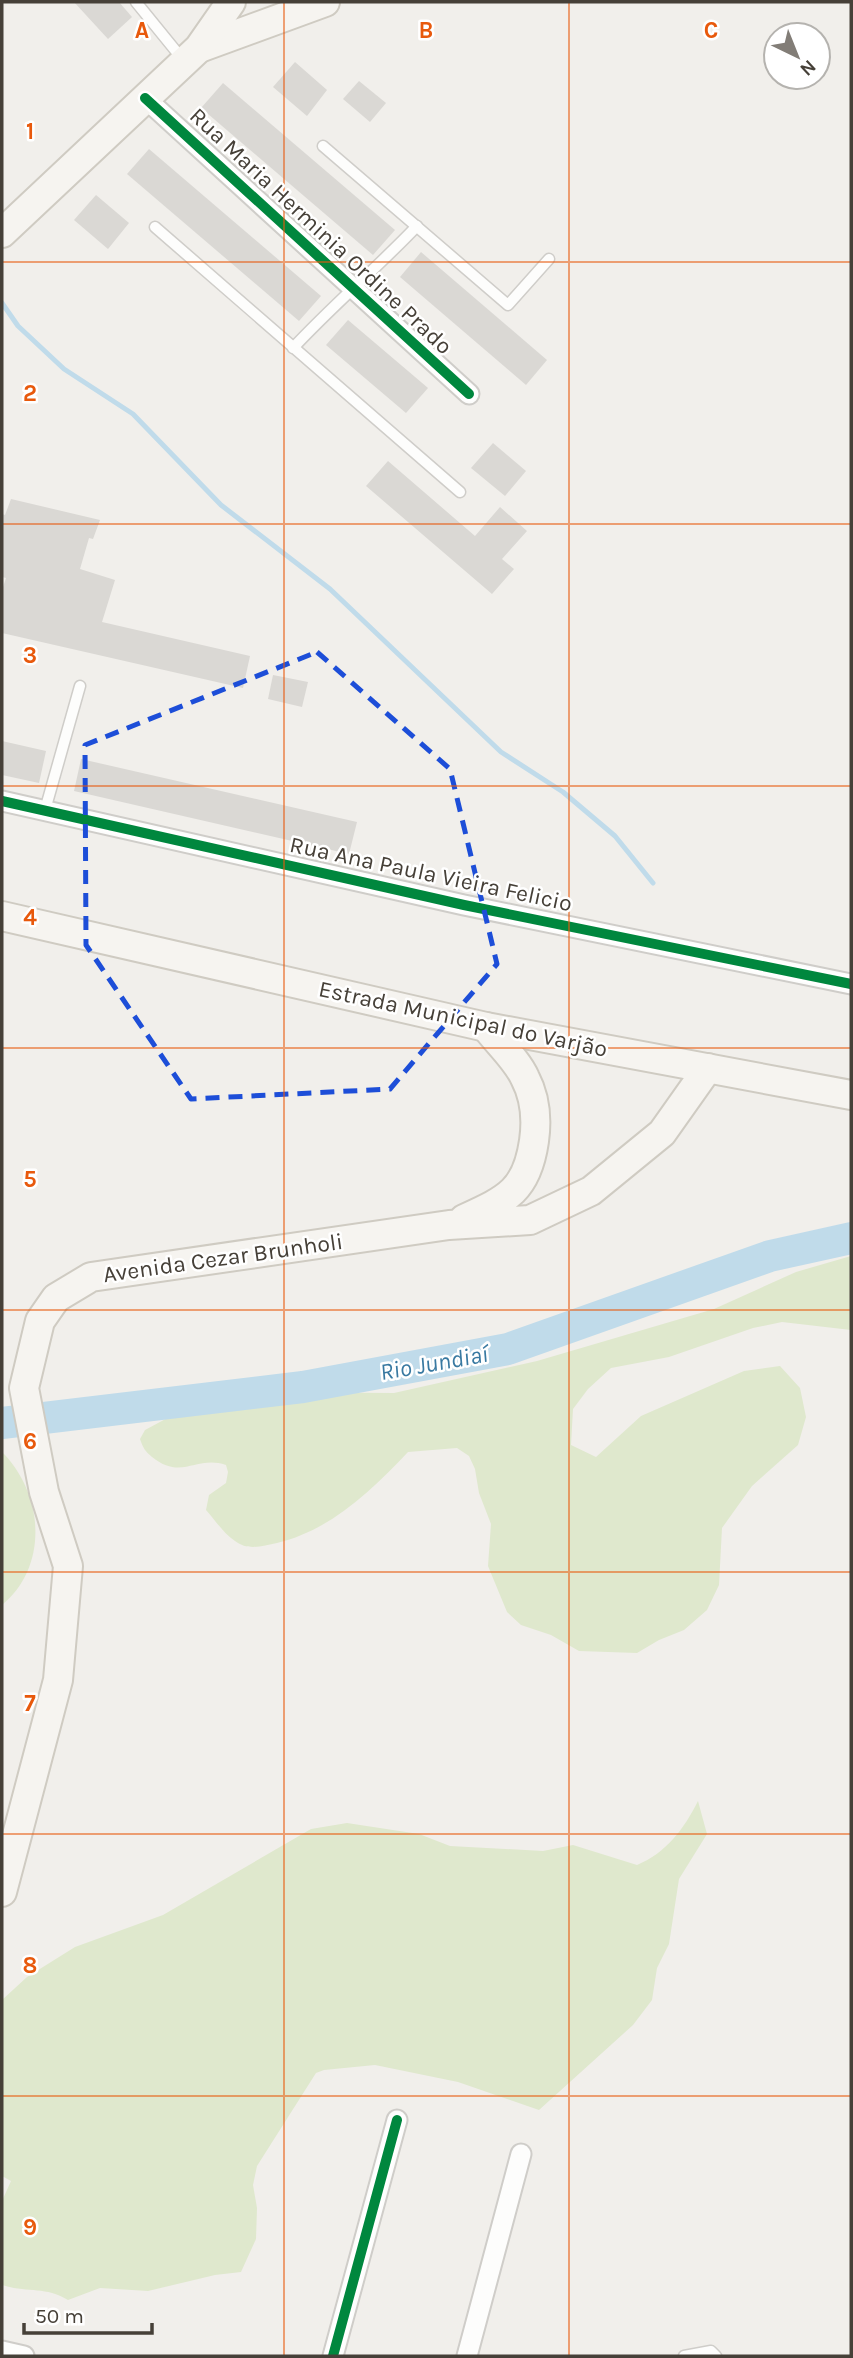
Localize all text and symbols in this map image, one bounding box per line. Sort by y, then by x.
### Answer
text: A [135,17,149,44]
text: B [419,17,433,44]
text: C [704,17,718,44]
north arrow [762,21,832,91]
text: N [795,55,820,80]
street label: Rua Maria Herminia Ordine Prado [184,102,458,360]
text: 1 [26,118,34,145]
text: 2 [23,380,37,407]
text: 3 [23,642,37,669]
street label: Rua Ana Paula Vieira Felicio [287,831,575,917]
text: 4 [23,904,37,931]
street label: Estrada Municipal do Varjão [316,975,610,1063]
text: 5 [23,1166,37,1193]
street label: Avenida Cezar Brunholi [101,1228,345,1288]
water label: Rio Jundiaí [378,1339,493,1386]
text: 6 [23,1428,37,1455]
text: 7 [24,1690,36,1717]
text: 8 [23,1952,37,1979]
text: 9 [23,2214,37,2241]
scale bar [24,2292,152,2336]
text: 50 m [35,2304,84,2328]

